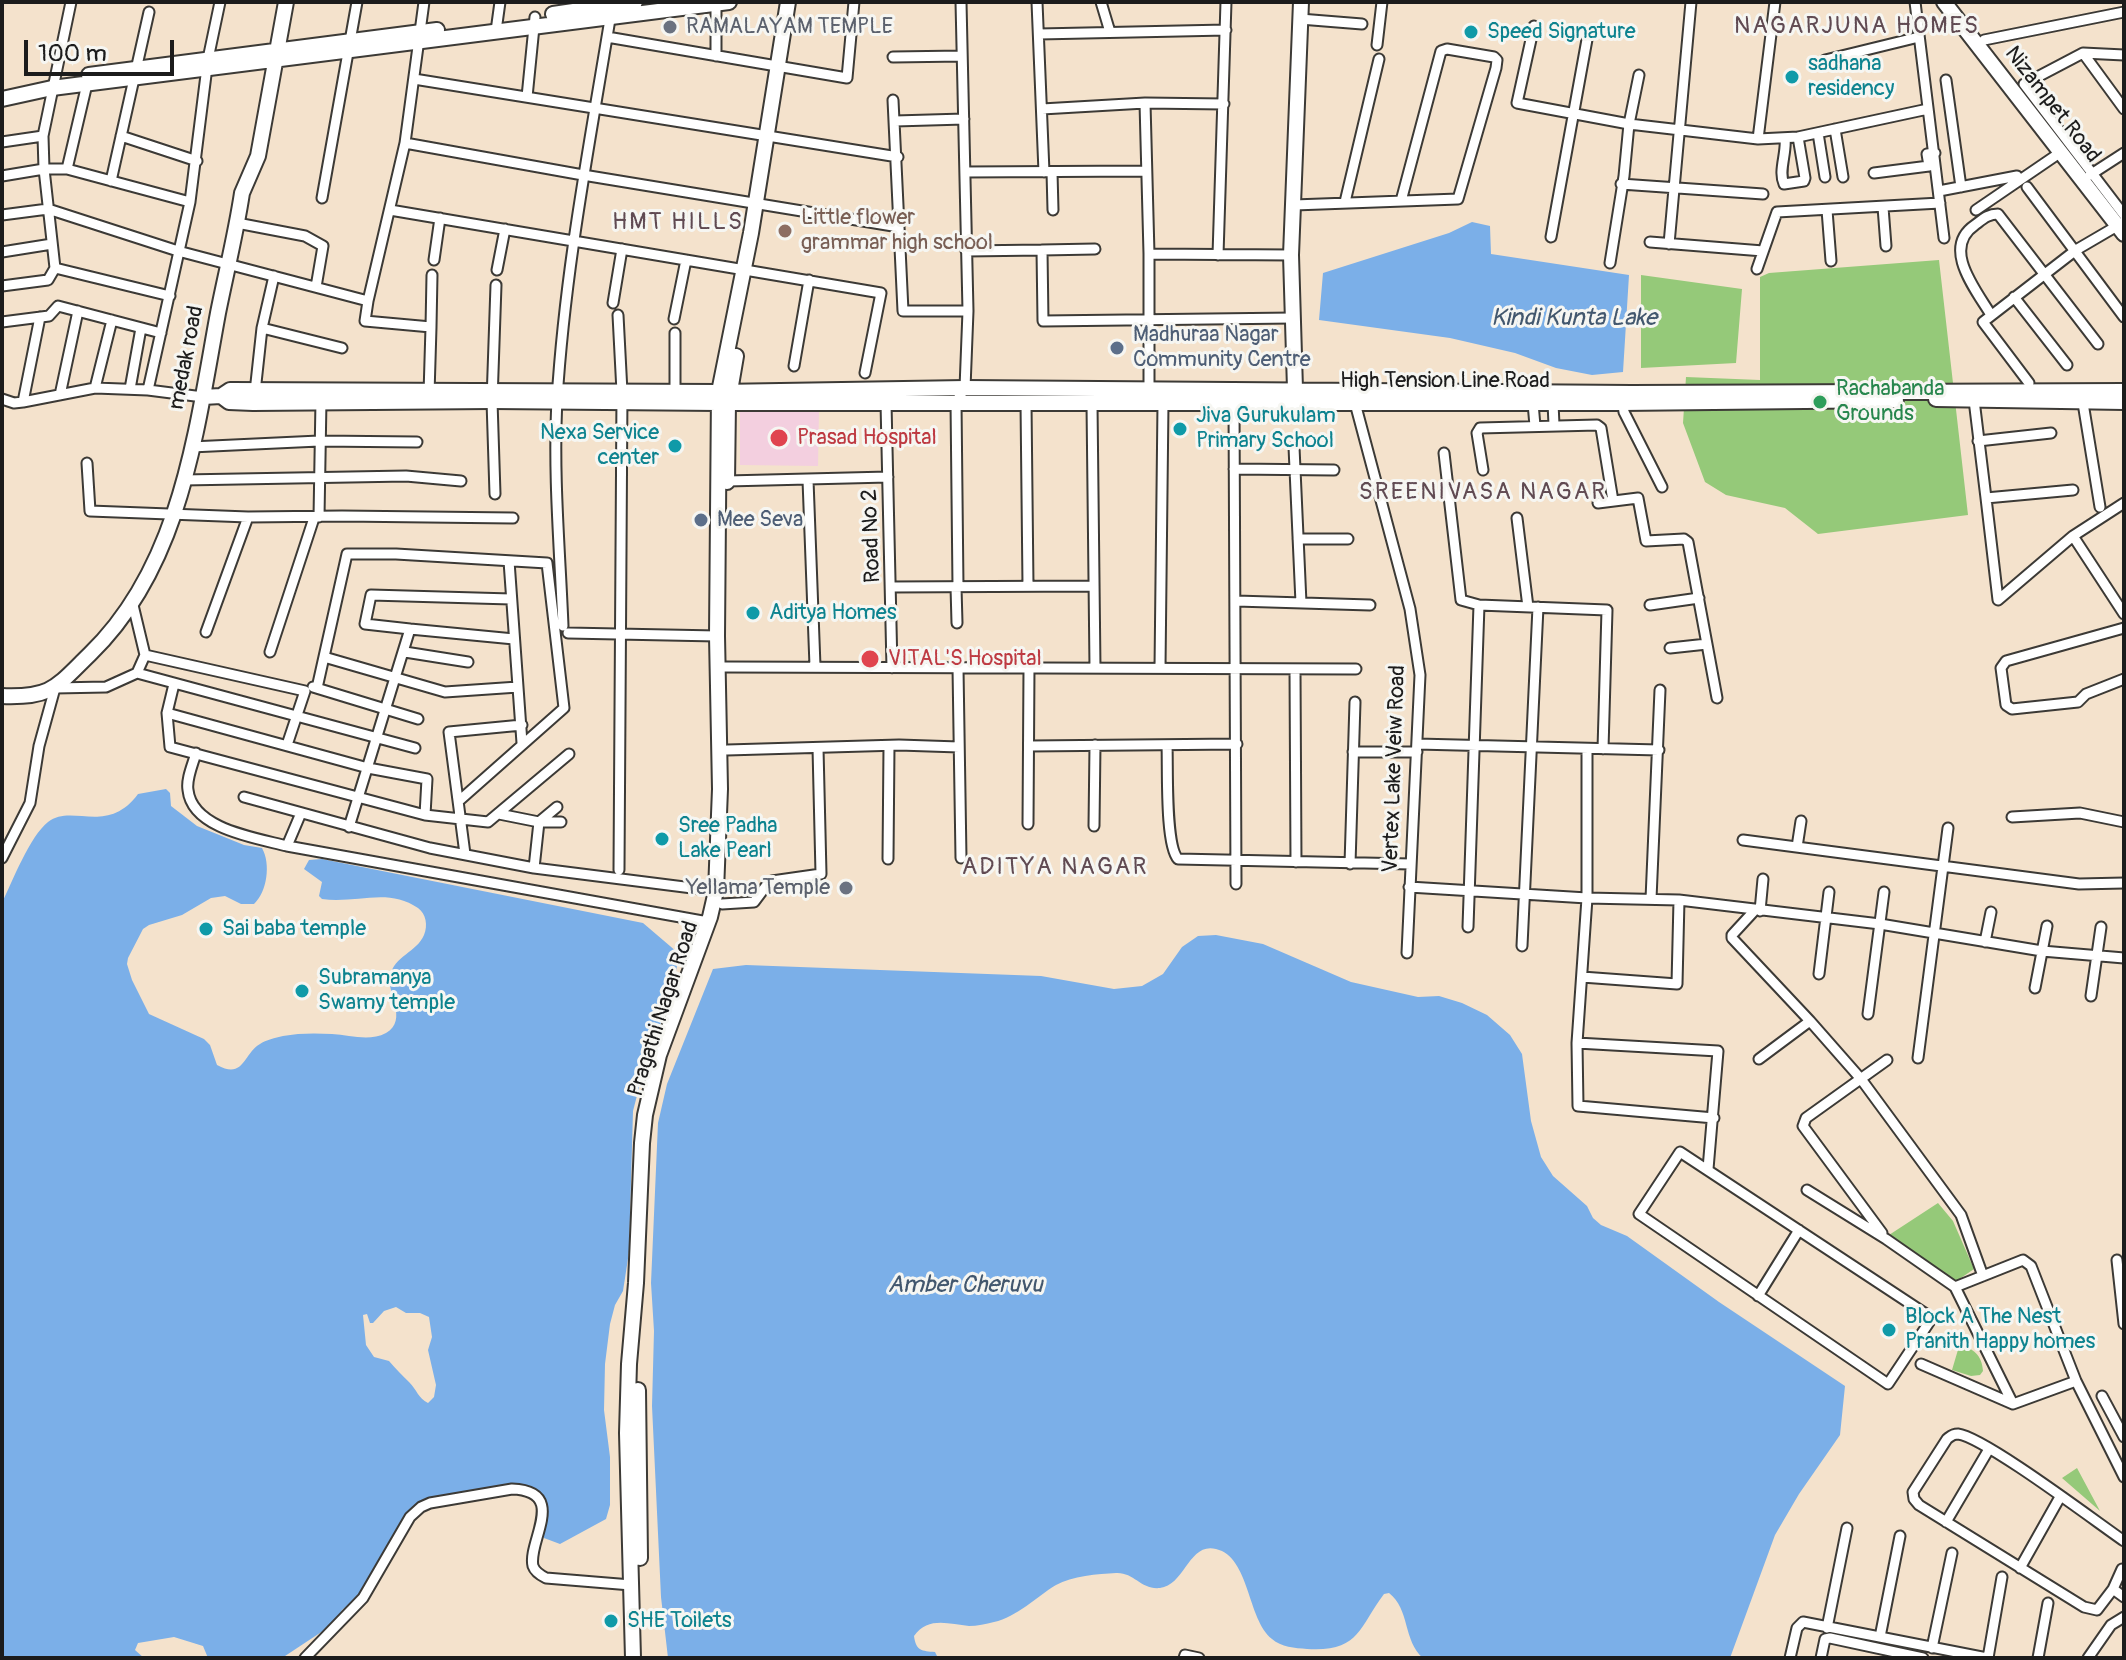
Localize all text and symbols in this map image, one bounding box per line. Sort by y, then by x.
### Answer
district label: NAGARJUNA HOMES [1734,13,1980,41]
place label: RAMALAYAM TEMPLE [686,14,893,40]
marker: RAMALAYAM TEMPLE [661,18,679,36]
place label: Speed Signature [1487,19,1635,45]
marker: Speed Signature [1462,23,1480,41]
scale bar [28,24,178,74]
text: 100 m [38,39,107,68]
street label: Nizampet Road [1998,42,2106,168]
place label: sadhana residency [1808,51,1894,102]
marker: sadhana residency [1783,68,1801,86]
place label: Little flower grammar high school [801,205,993,256]
district label: HMT HILLS [612,209,744,237]
marker: Little flower grammar high school [776,222,794,240]
street label: medak road [164,304,210,412]
water label: Kindi Kunta Lake [1491,305,1657,333]
place label: Madhuraa Nagar Community Centre [1133,322,1311,374]
marker: Madhuraa Nagar Community Centre [1108,339,1126,357]
street label: High Tension Line Road [1340,368,1550,394]
place label: Rachabanda Grounds [1836,376,1945,428]
marker: Rachabanda Grounds [1811,393,1829,411]
place label: Jiva Gurukulam Primary School [1196,403,1336,454]
place label: Nexa Service center [540,420,659,472]
marker: Jiva Gurukulam Primary School [1171,420,1189,438]
place label: Prasad Hospital [797,425,937,451]
marker: Prasad Hospital [768,427,790,449]
marker: Nexa Service center [666,437,684,455]
district label: SREENIVASA NAGAR [1359,479,1607,507]
street label: Road No 2 [857,489,887,583]
place label: Mee Seva [717,507,803,533]
marker: Mee Seva [692,511,710,529]
place label: Aditya Homes [769,600,897,626]
marker: Aditya Homes [744,604,762,622]
place label: VITAL'S Hospital [888,646,1042,672]
marker: VITAL'S Hospital [859,648,881,670]
street label: Vertex Lake Veiw Road [1378,665,1412,873]
place label: Sree Padha Lake Pearl [678,813,778,864]
marker: Sree Padha Lake Pearl [653,830,671,848]
district label: ADITYA NAGAR [962,854,1148,882]
place label: Yellama Temple [686,875,830,901]
marker: Yellama Temple [837,879,855,897]
place label: Sai baba temple [222,916,366,942]
street label: Pragathi Nagar Road [623,918,705,1100]
marker: Sai baba temple [197,920,215,938]
place label: Subramanya Swamy temple [318,965,455,1016]
marker: Subramanya Swamy temple [293,982,311,1000]
water label: Amber Cheruvu [887,1272,1043,1300]
place label: Block A The Nest Pranith Happy homes [1905,1304,2095,1356]
marker: Block A The Nest Pranith Happy homes [1880,1321,1898,1339]
place label: SHE Toilets [627,1608,732,1634]
marker: SHE Toilets [602,1612,620,1630]

